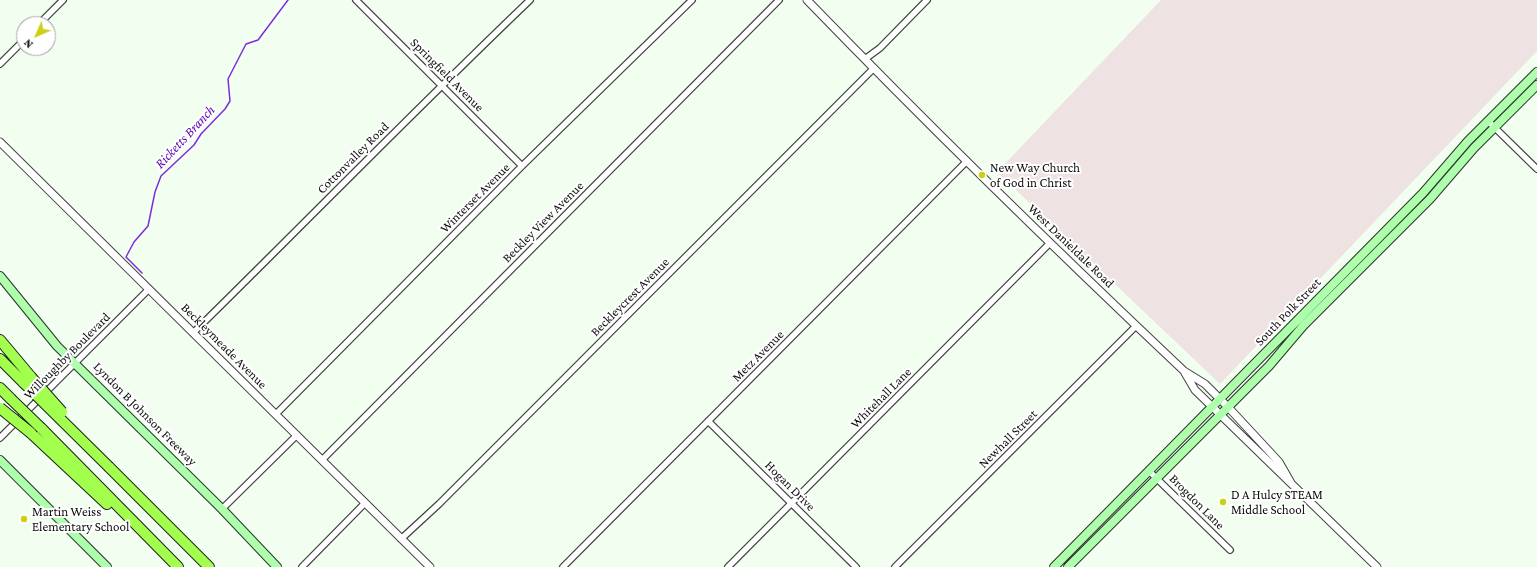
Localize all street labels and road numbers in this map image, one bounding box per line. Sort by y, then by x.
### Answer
street label: Springfield Avenue [407,35,487,115]
street label: Cottonvalley Road [314,119,392,197]
street label: Winterset Avenue [437,160,513,236]
street label: Beckley View Avenue [499,178,587,266]
street label: West Danieldale Road [1025,201,1117,291]
street label: Beckleycrest Avenue [587,254,673,340]
street label: South Polk Street [1252,275,1324,349]
street label: Beckleymeade Avenue [178,300,270,392]
street label: Willoughby Boulevard [20,309,114,403]
street label: Metz Avenue [729,327,787,385]
street label: Lyndon B Johnson Freeway [90,359,200,469]
street label: Whitehall Lane [847,364,915,432]
street label: Newhall Street [975,406,1041,472]
street label: Hogan Drive [762,458,818,514]
street label: Brogdon Lane [1166,471,1228,533]

